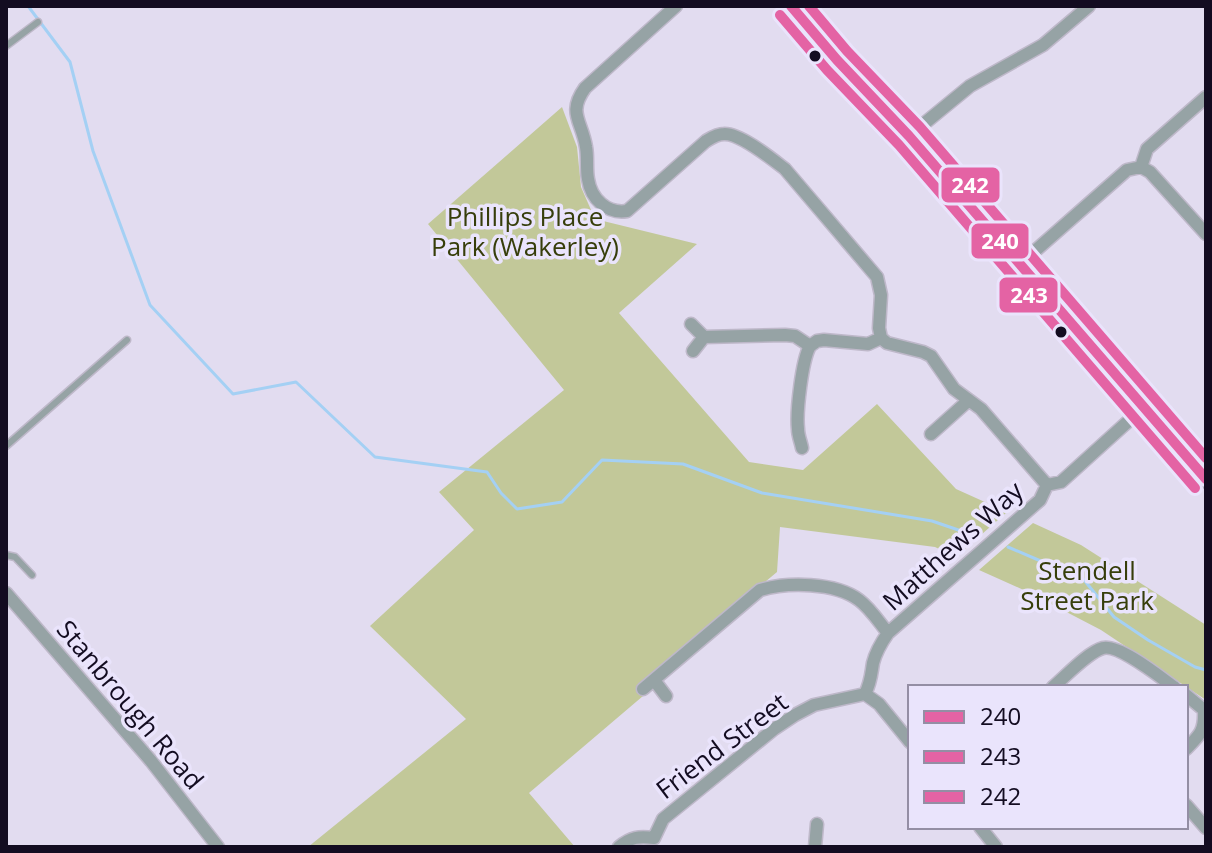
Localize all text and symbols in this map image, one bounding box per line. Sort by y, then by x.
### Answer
unlabelled marker [807,48,823,64]
line badge: 242 [940,166,1001,204]
text: 242 [951,169,989,199]
park label: Phillips Place Park (Wakerley) [431,198,619,264]
line badge: 240 [970,222,1030,260]
text: 240 [981,225,1019,255]
line badge: 243 [998,276,1059,314]
text: 243 [1010,279,1048,309]
unlabelled marker [1053,324,1069,340]
street label: Matthews Way [874,472,1031,618]
park label: Stendell Street Park [1020,552,1154,618]
street label: Stanbrough Road [49,612,212,797]
street label: Friend Street [648,684,795,807]
legend [908,685,1188,829]
text: 240 [980,699,1021,732]
text: 243 [980,739,1021,772]
text: 242 [980,779,1021,812]

